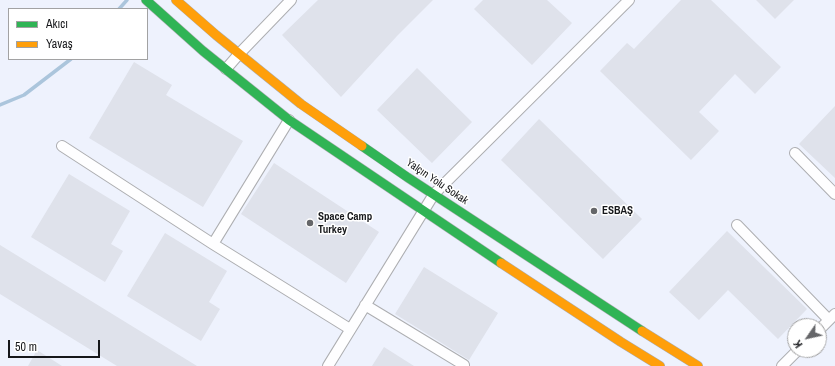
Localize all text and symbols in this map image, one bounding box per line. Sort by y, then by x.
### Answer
legend [8,8,148,60]
text: Akıcı [46,16,68,32]
text: Yavaş [46,36,73,52]
street label: Yalçın Yolu Sokak [404,156,470,208]
place label: ESBAŞ [602,204,633,218]
marker: ESBAŞ [589,206,599,216]
place label: Space Camp Turkey [318,210,372,236]
marker: Space Camp Turkey [305,218,315,228]
north arrow [787,318,827,358]
scale bar [10,332,102,358]
text: K [790,338,806,351]
text: 50 m [15,339,37,355]

